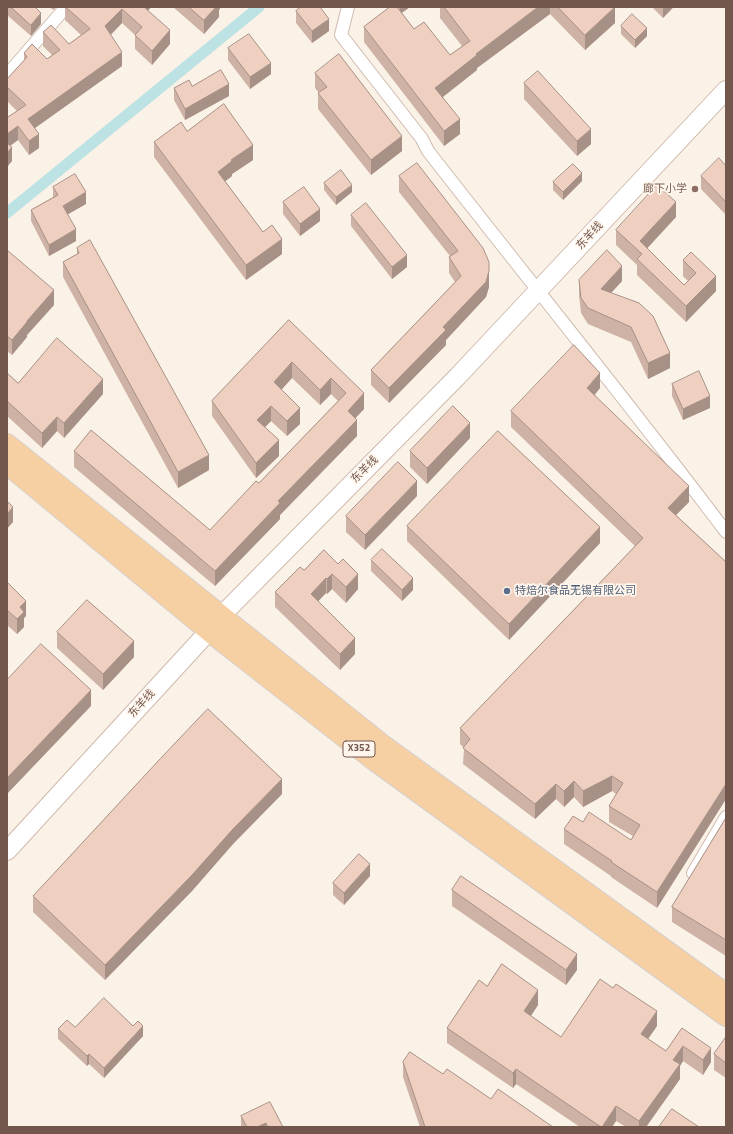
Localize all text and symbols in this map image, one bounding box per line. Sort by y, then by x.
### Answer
place label: 廊下小学 [643,182,687,196]
marker: 廊下小学 [690,184,700,194]
street label: 东羊线 [574,219,606,253]
street label: 东羊线 [349,454,381,486]
place label: 特焙尔食品无锡有限公司 [515,584,636,598]
marker: 特焙尔食品无锡有限公司 [502,586,512,596]
street label: 东羊线 [126,687,158,721]
road number: X352 [343,741,375,757]

